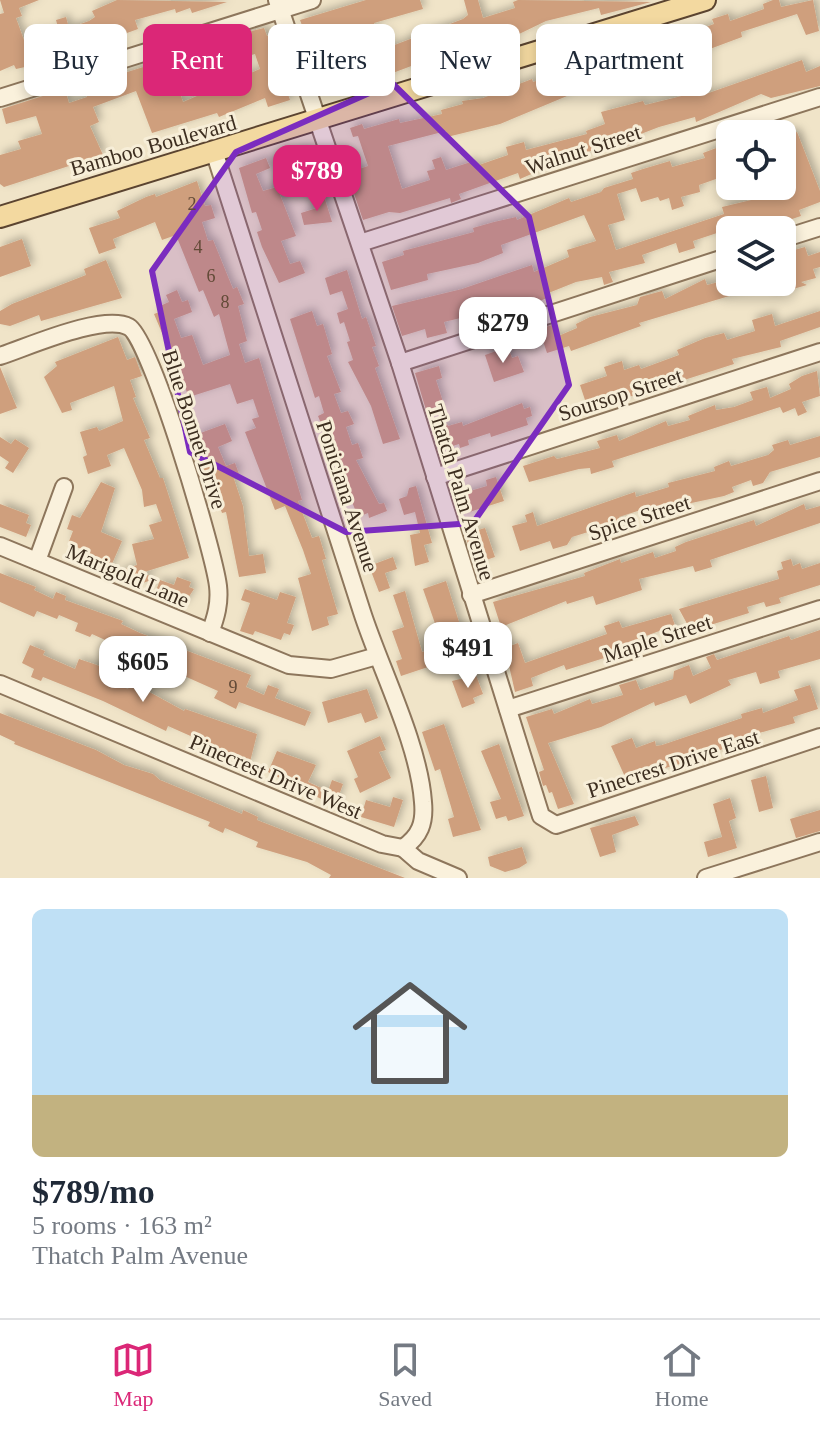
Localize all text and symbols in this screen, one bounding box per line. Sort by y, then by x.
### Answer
chip: Buy [24,24,127,96]
chip: Rent [143,24,252,96]
chip: Filters [268,24,395,96]
chip: New [411,24,520,96]
chip: Apartment [536,24,712,96]
street label: Bamboo Boulevard [67,110,239,181]
street label: Walnut Street [522,119,644,180]
map controls [716,120,796,296]
button: locate [716,120,796,200]
pin: $789 [270,145,364,213]
text: $789 [291,156,343,185]
house number: 2 [188,194,197,214]
button: layers [716,216,796,296]
house number: 4 [194,237,203,257]
house number: 6 [207,266,216,286]
house number: 8 [221,292,230,312]
pin: $279 [456,297,550,365]
text: $279 [477,308,529,337]
street label: Blue Bonnet Drive [157,346,232,512]
street label: Soursop Street [555,363,685,426]
street label: Thatch Palm Avenue [423,401,500,583]
street label: Poniciana Avenue [311,417,384,575]
street label: Spice Street [585,489,693,546]
street label: Marigold Lane [62,538,193,613]
street label: Maple Street [600,609,715,668]
pin: $491 [421,622,515,690]
text: $491 [442,633,494,662]
pin: $605 [96,636,190,704]
text: $605 [117,647,169,676]
house number: 9 [229,677,238,697]
street label: Pinecrest Drive East [584,724,762,803]
street label: Pinecrest Drive West [186,729,366,824]
icon: home [338,961,482,1105]
text: $789/mo [32,1173,155,1210]
text: 5 rooms · 163 m² [32,1211,212,1240]
text: Thatch Palm Avenue [32,1241,248,1270]
tab: Map [111,1338,155,1412]
tab: Saved [378,1338,432,1412]
tab: Home [655,1338,709,1412]

